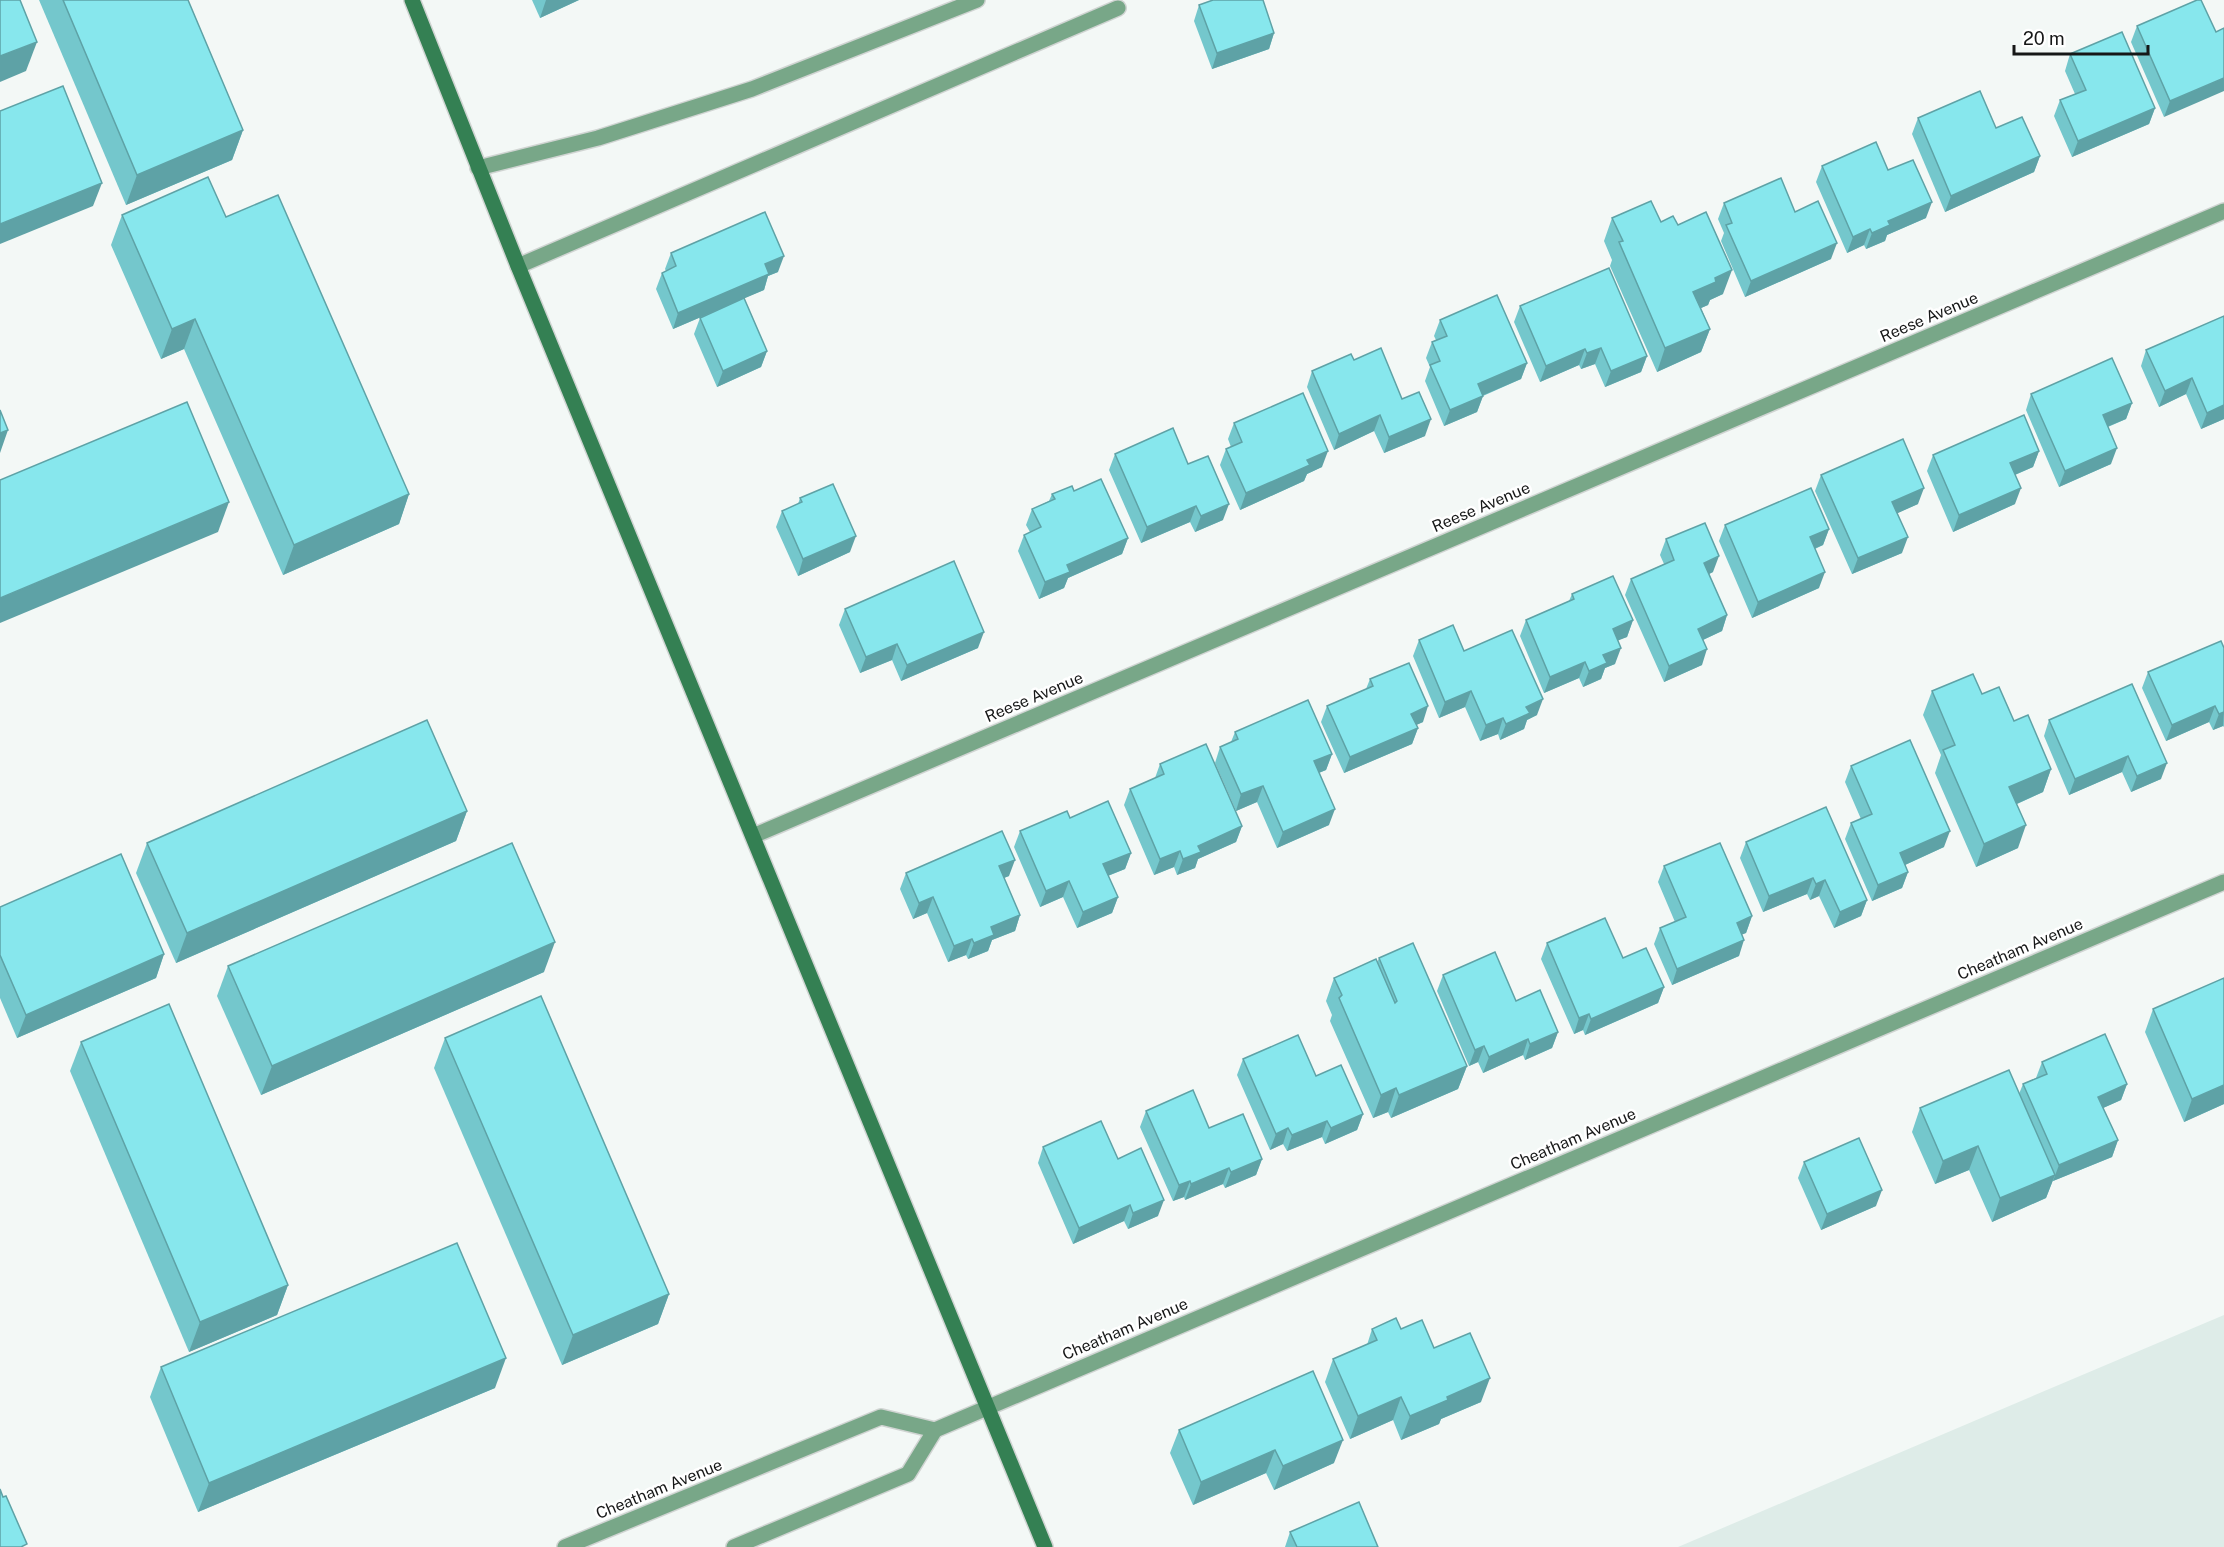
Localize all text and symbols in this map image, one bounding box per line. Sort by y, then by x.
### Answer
scale bar [2014,18,2148,56]
text: 20 m [2023,28,2065,49]
street label: Reese Avenue [1877,288,1981,346]
street label: Reese Avenue [1429,478,1533,536]
street label: Reese Avenue [982,668,1086,726]
street label: Cheatham Avenue [1954,914,2086,984]
street label: Cheatham Avenue [1507,1104,1639,1174]
street label: Cheatham Avenue [1059,1294,1191,1364]
street label: Cheatham Avenue [593,1455,725,1523]

